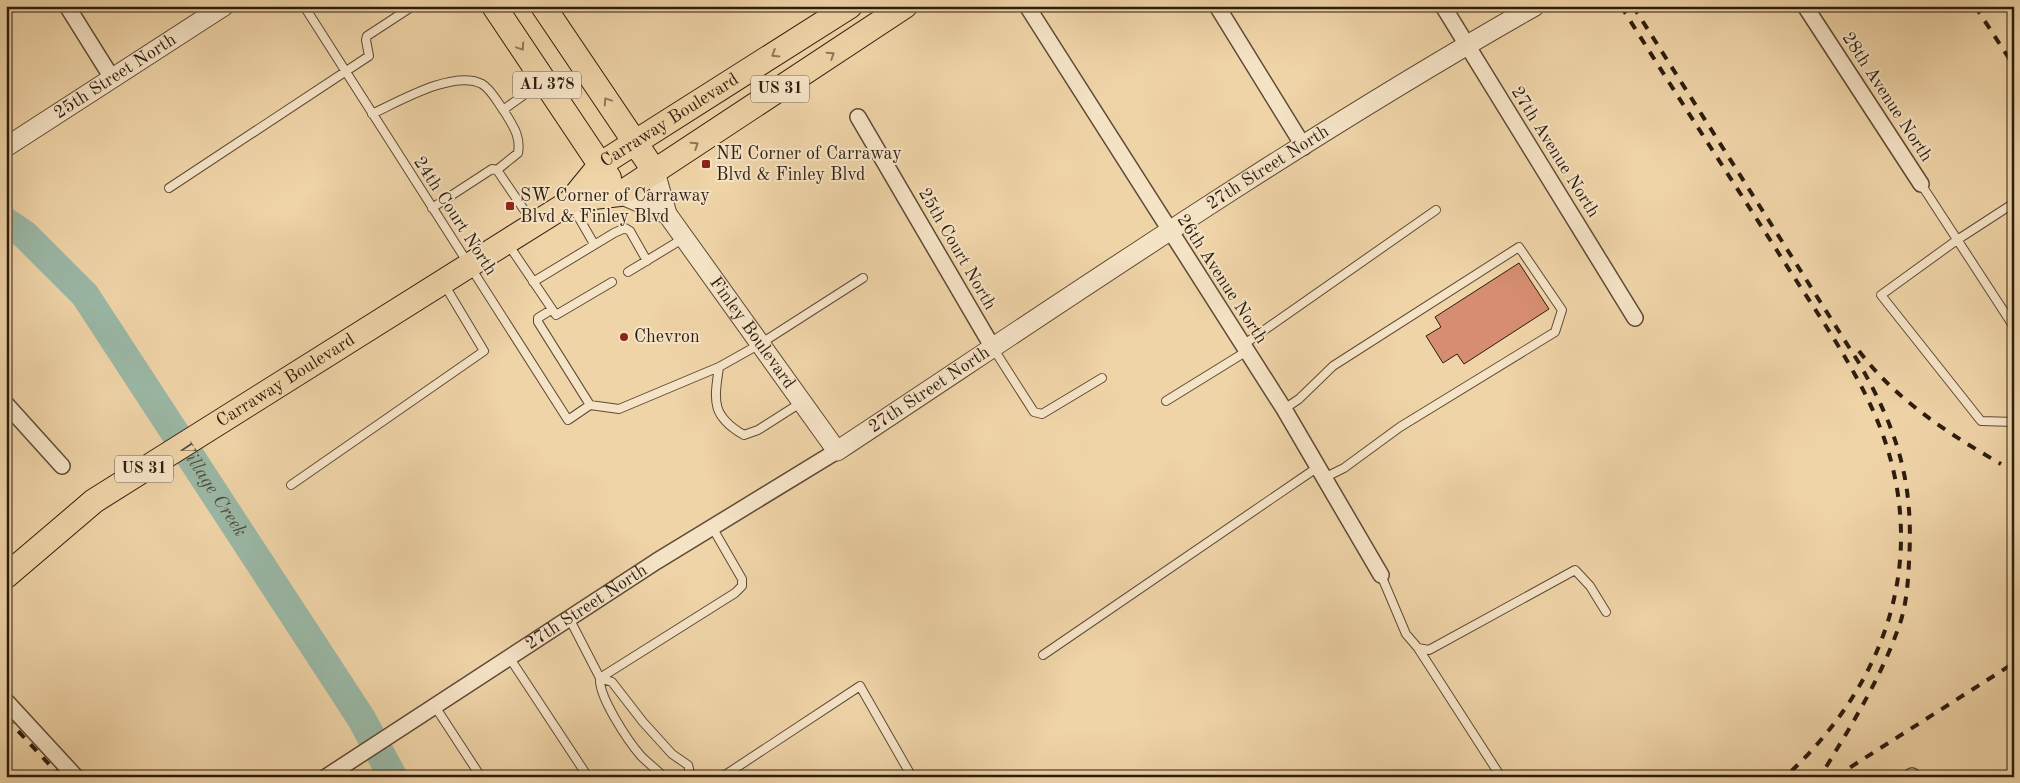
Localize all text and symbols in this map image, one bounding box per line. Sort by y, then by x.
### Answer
street label: 28th Avenue North [1838,29,1936,165]
street label: 25th Street North [51,30,179,122]
one-way arrow [515,41,524,50]
one-way arrow [771,47,780,57]
one-way arrow [825,52,835,61]
street label: Carraway Boulevard [597,70,742,171]
road number: AL 378 [513,72,581,98]
road number: US 31 [751,76,809,102]
street label: 27th Avenue North [1507,83,1603,221]
one-way arrow [604,97,613,107]
street label: 27th Street North [1203,122,1332,213]
one-way arrow [690,142,699,151]
place label: NE Corner of Carraway Blvd & Finley Blvd [716,145,902,184]
street label: 24th Court North [410,153,500,279]
marker: NE Corner of Carraway Blvd & Finley Blvd [700,158,712,170]
street label: 25th Court North [915,185,999,313]
place label: SW Corner of Carraway Blvd & Finley Blvd [520,187,710,226]
marker: SW Corner of Carraway Blvd & Finley Blvd [504,200,516,212]
street label: 26th Avenue North [1173,211,1271,347]
street label: Finley Boulevard [706,273,798,392]
place label: Chevron [634,328,700,346]
street label: Carraway Boulevard [213,331,358,431]
marker: Chevron [618,331,630,343]
street label: 27th Street North [865,343,993,436]
water label: Village Creek [174,438,250,540]
road number: US 31 [115,456,173,482]
street label: 27th Street North [522,561,651,653]

